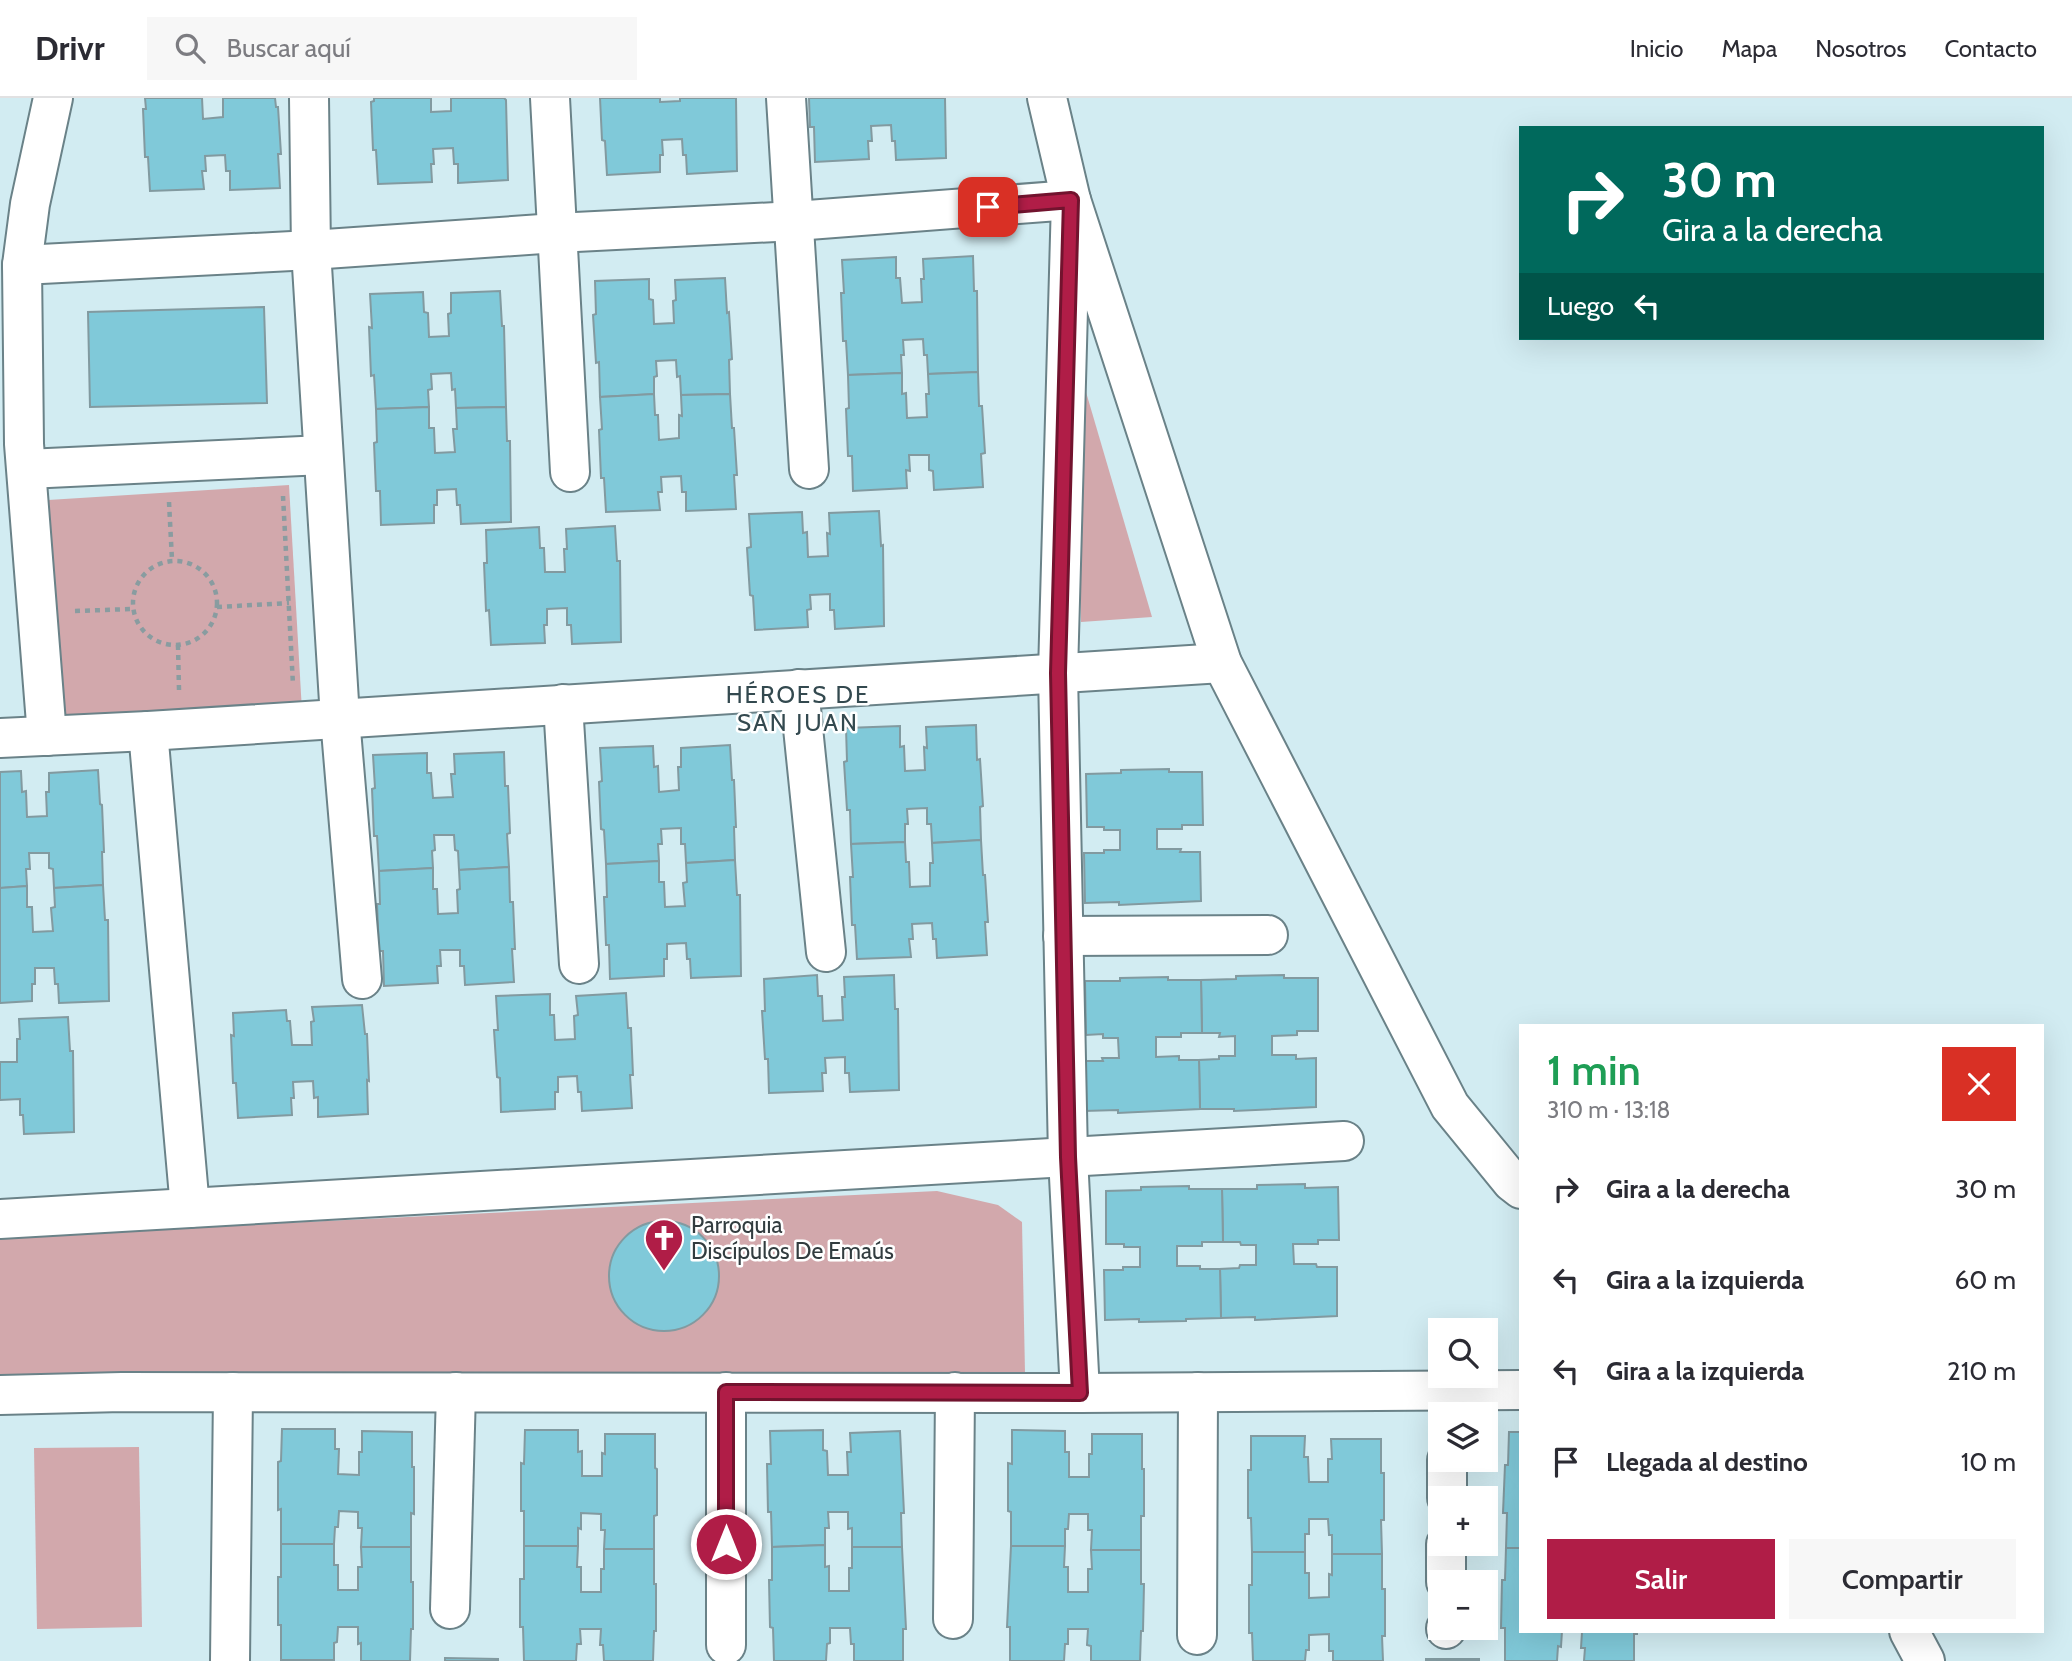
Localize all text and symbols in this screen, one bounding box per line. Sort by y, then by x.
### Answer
search box [147,17,637,80]
text: Drivr [35,28,105,68]
icon: search [171,29,209,67]
text: Buscar aquí [227,32,351,64]
text: Inicio [1630,34,1683,63]
text: Mapa [1721,34,1777,63]
text: Nosotros [1815,34,1906,63]
text: Contacto [1944,34,2037,63]
text: 30 m [1662,150,1777,209]
icon: right [1547,154,1638,245]
pin [958,177,1018,237]
icon: arrive [969,188,1007,226]
text: Gira a la derecha [1662,210,1883,249]
icon: left [1628,287,1666,325]
text: Luego [1547,290,1614,322]
district label: HÉROES DE SAN JUAN [726,680,870,737]
text: 1 min [1547,1044,1641,1096]
button: close [1942,1047,2016,1121]
text: 310 m · 13:18 [1547,1096,1670,1124]
icon: right [1547,1170,1585,1208]
text: Gira a la derecha [1606,1173,1790,1205]
text: 30 m [1955,1173,2016,1205]
place label: Parroquia Discípulos De Emaús [691,1211,894,1265]
church icon: Parroquia Discípulos De Emaús [643,1217,685,1272]
icon: left [1547,1261,1585,1299]
text: Gira a la izquierda [1606,1264,1804,1296]
text: 60 m [1954,1264,2016,1296]
map controls [1428,1318,1498,1640]
button: search [1428,1318,1498,1388]
icon: left [1547,1352,1585,1390]
text: Gira a la izquierda [1606,1355,1804,1387]
text: 210 m [1947,1355,2016,1387]
button: layers [1428,1402,1498,1472]
icon: arrive [1547,1443,1585,1481]
text: Llegada al destino [1606,1446,1808,1478]
text: 10 m [1961,1446,2016,1478]
button: + [1428,1486,1498,1556]
position arrow [689,1507,763,1581]
button: Salir [1547,1539,1775,1619]
button: Compartir [1789,1539,2016,1619]
button: − [1428,1570,1498,1640]

